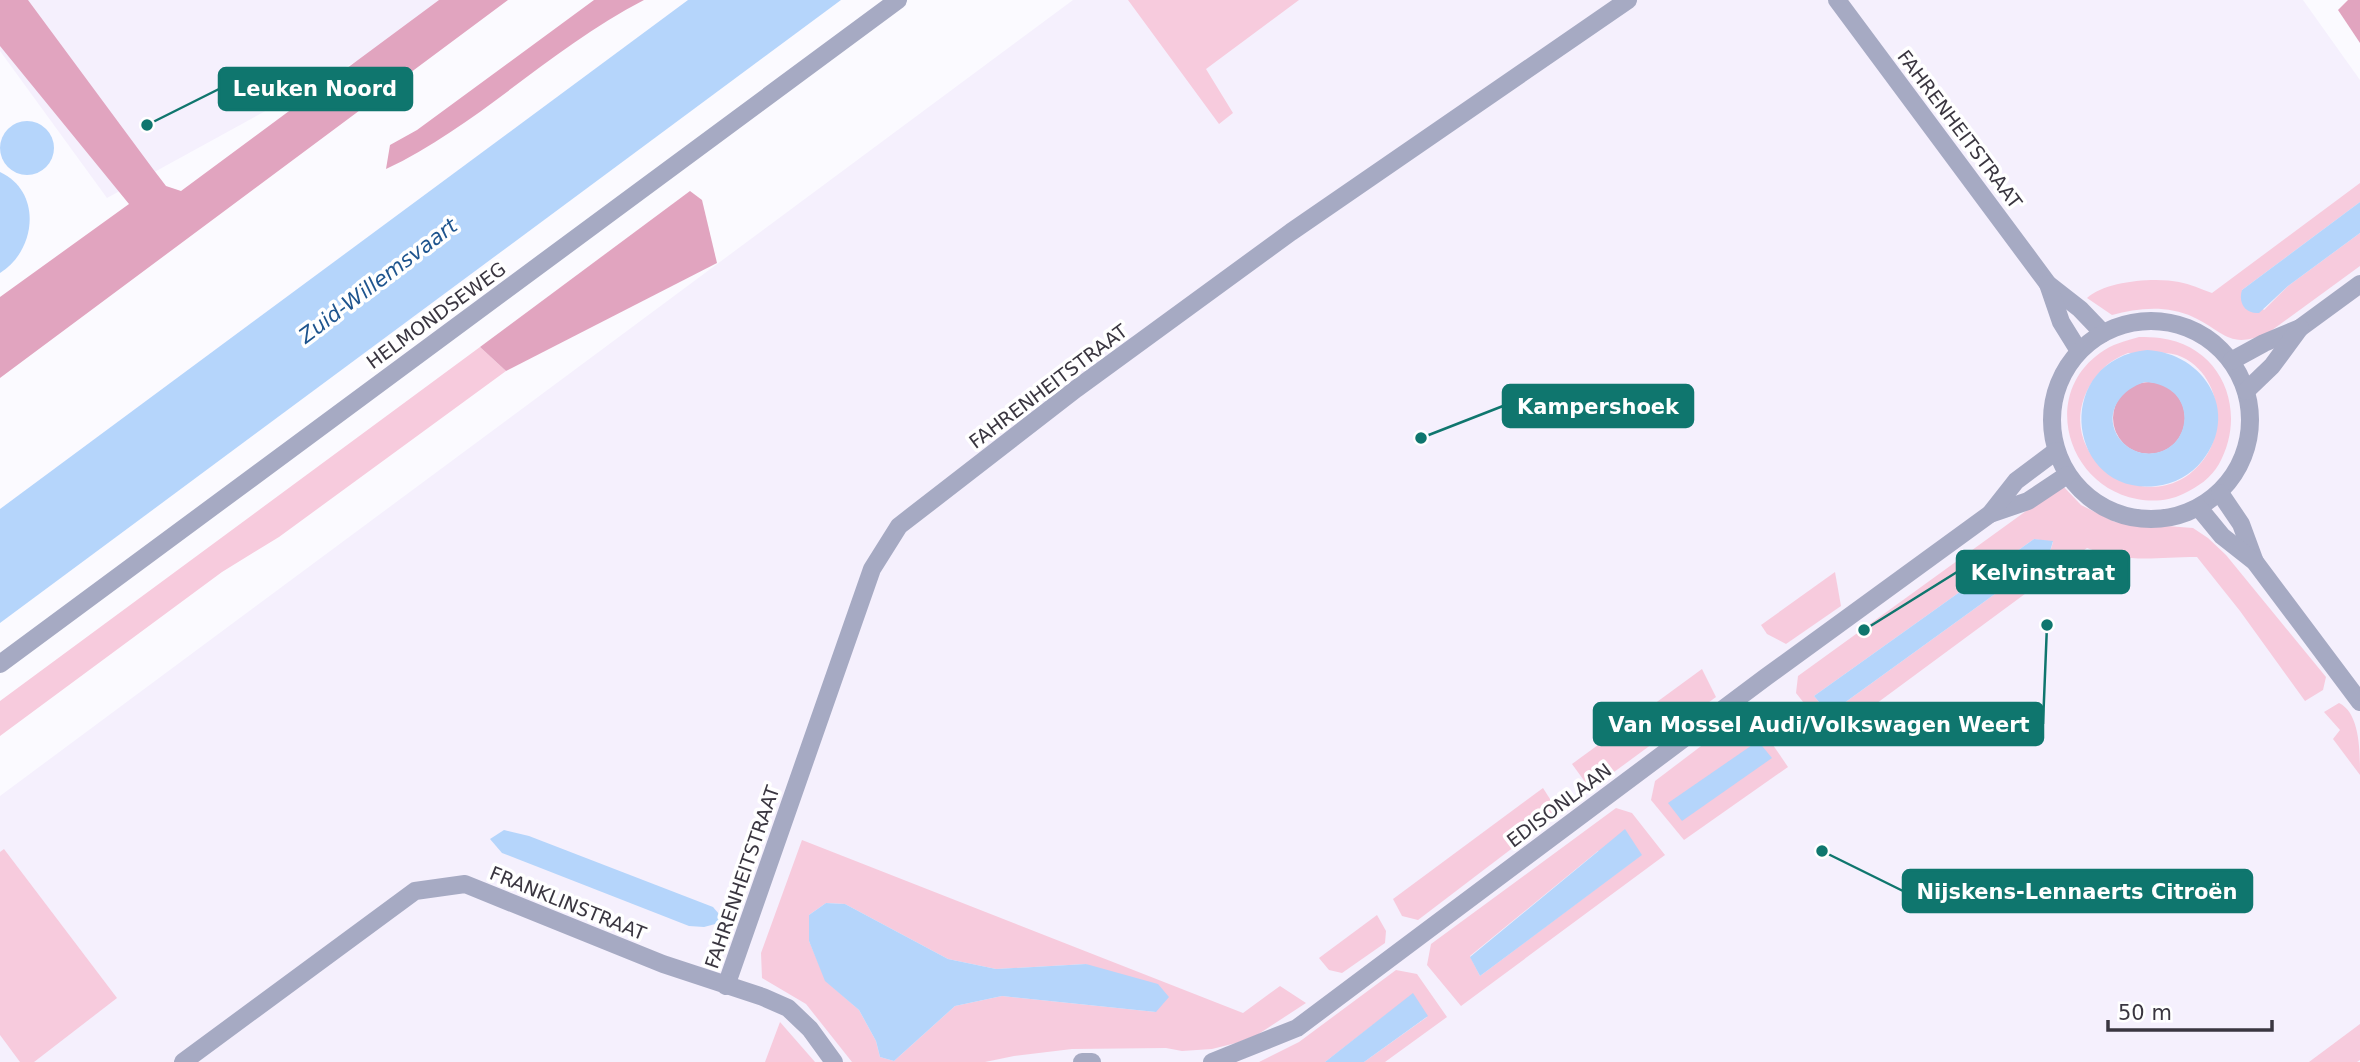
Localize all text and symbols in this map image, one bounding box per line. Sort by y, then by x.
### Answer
street label: FAHRENHEITSTRAAT [1893,46,2027,213]
callout: Leuken Noord [219,68,412,110]
text: Leuken Noord [233,77,397,101]
water label: Zuid-Willemsvaart [293,213,462,349]
street label: HELMONDSEWEG [362,257,510,373]
street label: FAHRENHEITSTRAAT [965,319,1132,453]
callout: Kampershoek [1503,385,1693,427]
text: Kampershoek [1517,395,1680,419]
callout: Kelvinstraat [1957,551,2129,593]
text: Kelvinstraat [1971,561,2115,585]
callout: Van Mossel Audi/Volkswagen Weert [1594,703,2043,745]
text: Van Mossel Audi/Volkswagen Weert [1608,713,2030,737]
street label: EDISONLAAN [1502,759,1616,851]
street label: FAHRENHEITSTRAAT [700,782,784,971]
street label: FRANKLINSTRAAT [487,862,650,944]
callout: Nijskens-Lennaerts Citroën [1903,870,2252,912]
text: Nijskens-Lennaerts Citroën [1916,880,2238,904]
scale bar [2108,988,2272,1032]
text: 50 m [2118,1001,2172,1025]

